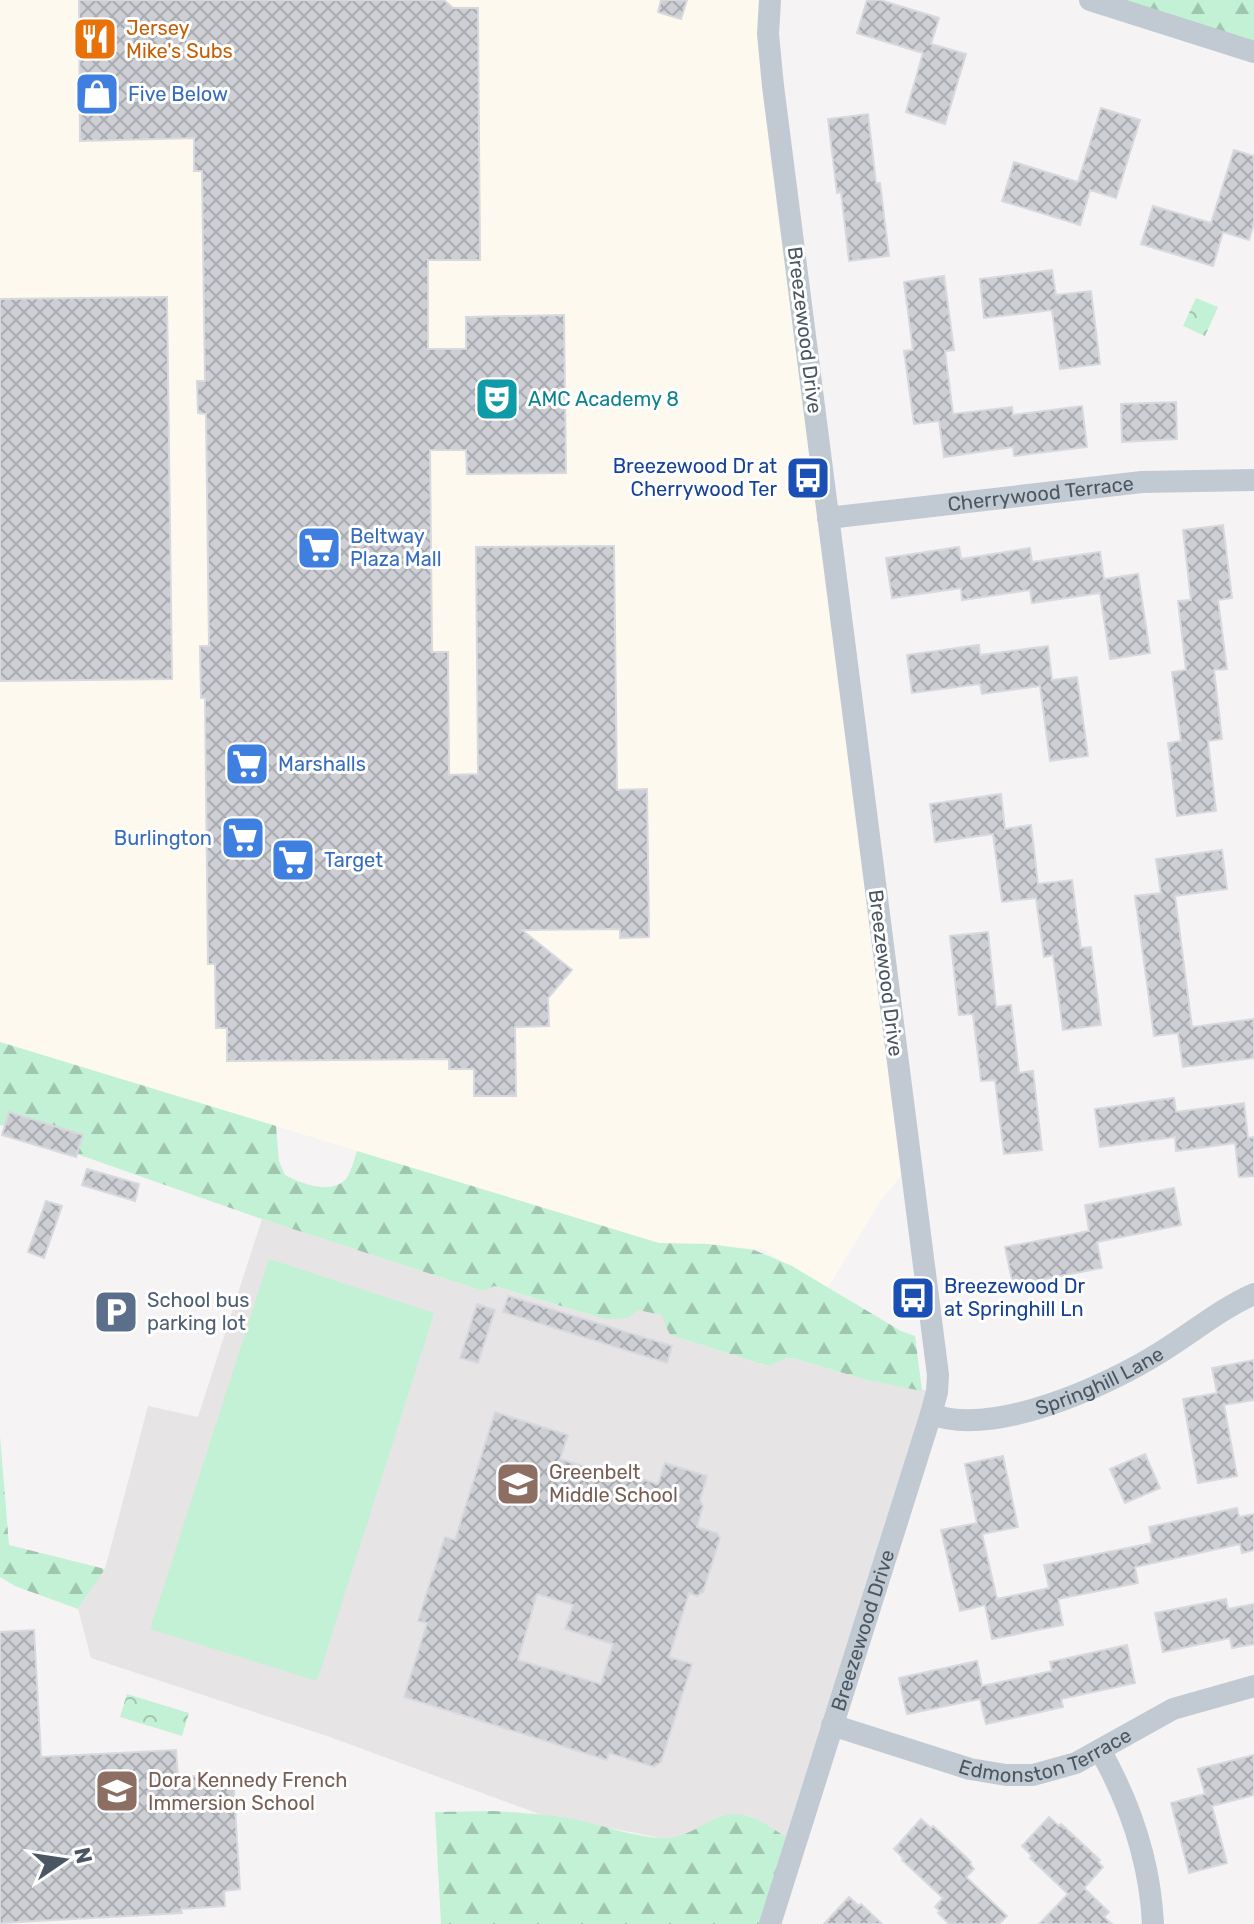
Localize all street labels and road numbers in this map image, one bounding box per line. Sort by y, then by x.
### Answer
street label: Breezewood Drive [783,245,827,415]
street label: Cherrywood Terrace [946,471,1135,516]
street label: Breezewood Drive [864,888,908,1058]
street label: Springhill Lane [1032,1341,1168,1420]
street label: Breezewood Drive [826,1547,899,1714]
street label: Edmonston Terrace [956,1723,1135,1788]

